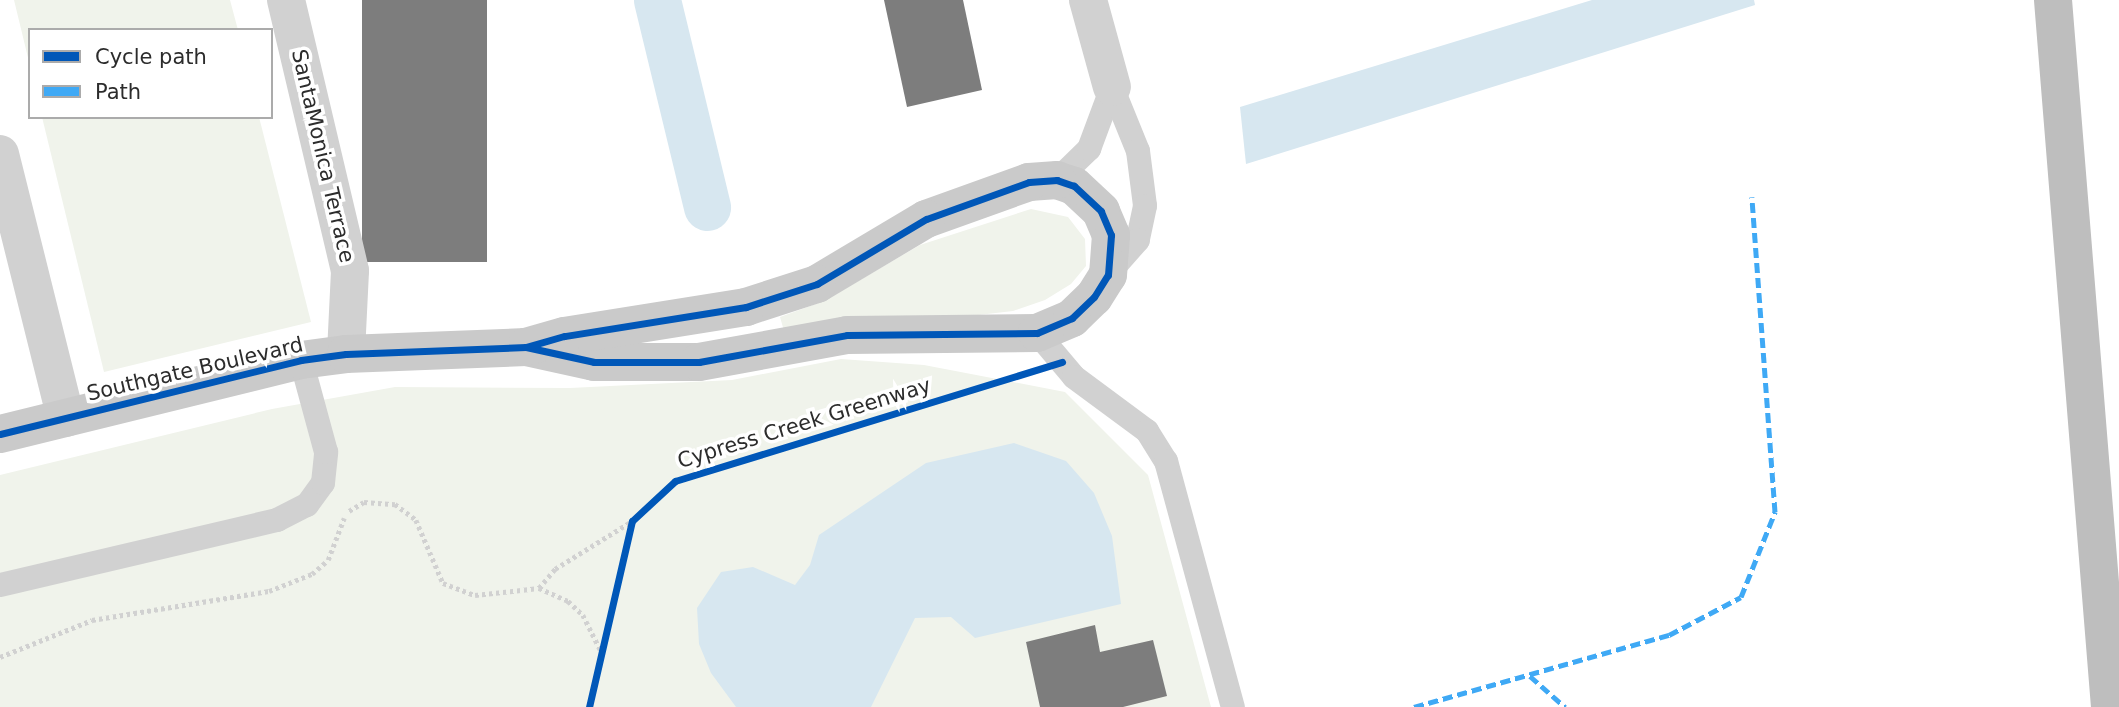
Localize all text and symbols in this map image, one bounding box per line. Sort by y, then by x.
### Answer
legend [28,28,273,119]
text: Cycle path [95,45,207,69]
street label: SantaMonica Terrace [286,47,360,265]
text: Path [95,80,141,104]
street label: Southgate Boulevard [84,332,306,406]
street label: Cypress Creek Greenway [674,372,934,474]

